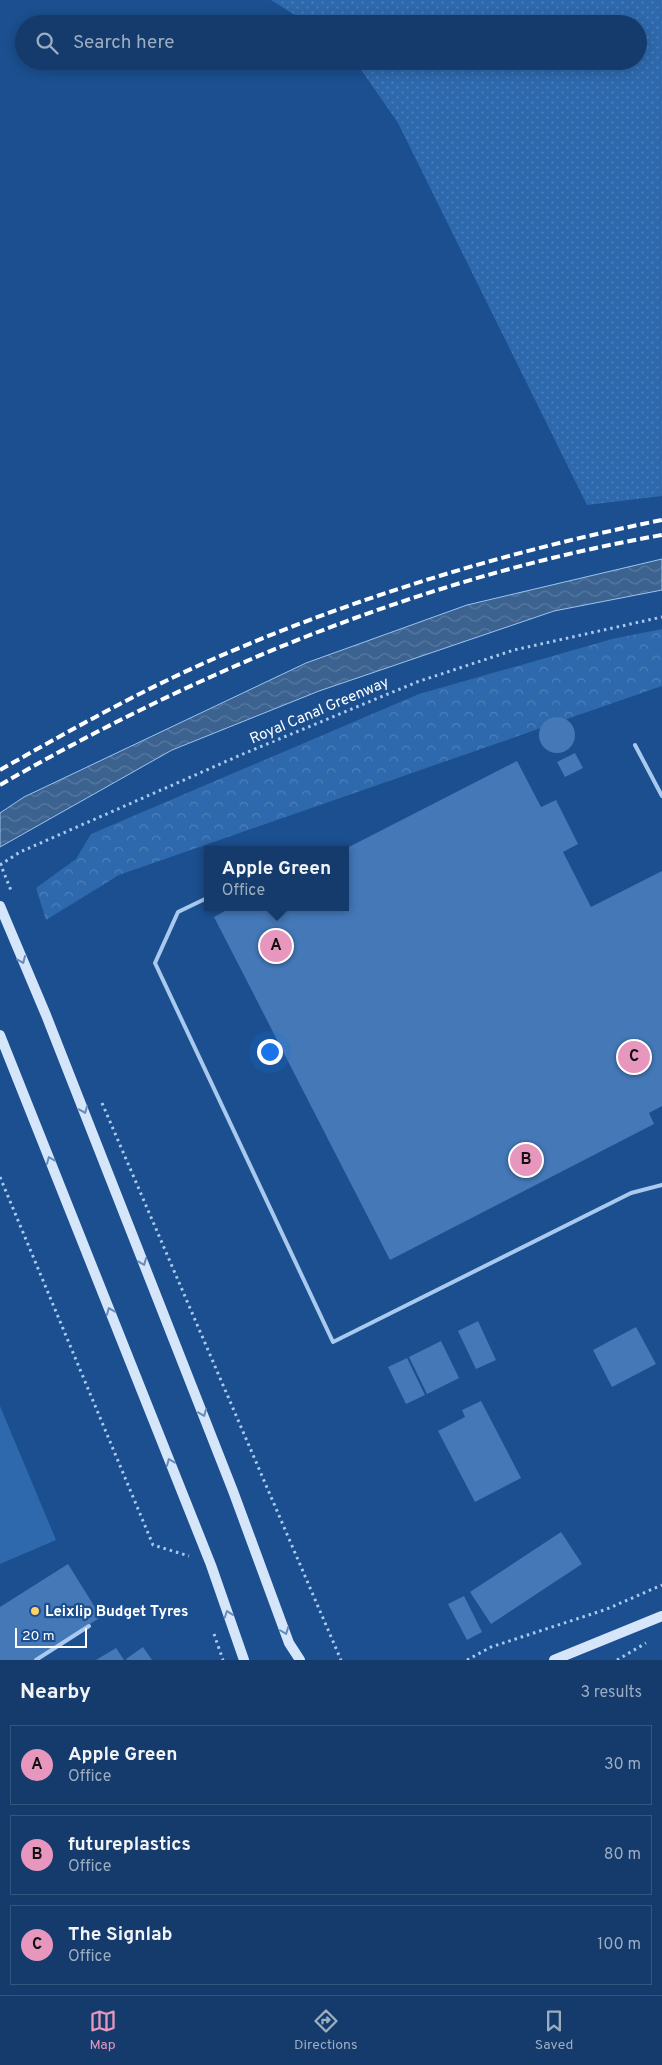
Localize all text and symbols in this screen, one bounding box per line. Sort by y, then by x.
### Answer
search box [15,15,647,70]
icon: search [33,29,61,57]
text: Search here [73,31,175,55]
street label: Royal Canal Greenway [247,673,392,749]
popup [204,846,349,911]
text: Apple Green [222,857,331,881]
text: Office [222,881,265,901]
pin: A [260,927,292,965]
one-way arrow [16,955,27,964]
pin: C [618,1038,650,1076]
your location [257,1039,283,1065]
one-way arrow [78,1106,88,1114]
pin: B [510,1141,542,1179]
one-way arrow [46,1156,56,1165]
one-way arrow [137,1257,147,1266]
one-way arrow [106,1308,116,1316]
one-way arrow [197,1408,207,1417]
one-way arrow [166,1459,176,1467]
place label: Leixlip Budget Tyres [45,1603,188,1622]
marker: Leixlip Budget Tyres [29,1605,41,1617]
one-way arrow [224,1610,234,1619]
scale bar [15,1625,88,1648]
one-way arrow [279,1626,289,1634]
text: 20 m [22,1628,55,1645]
text: Nearby [20,1679,91,1706]
text: 3 results [580,1683,642,1703]
text: Apple Green [68,1743,177,1767]
text: A [31,1755,43,1775]
text: 30 m [604,1755,641,1775]
text: Office [68,1767,111,1787]
text: futureplastics [68,1833,191,1857]
text: B [31,1845,43,1865]
text: 80 m [604,1845,641,1865]
text: Office [68,1857,111,1877]
text: The Signlab [68,1923,172,1947]
text: C [32,1935,42,1955]
text: 100 m [597,1935,641,1955]
text: Office [68,1947,111,1967]
tab: Map [89,2007,117,2054]
tab: Directions [294,2007,358,2054]
tab: Saved [535,2007,573,2054]

